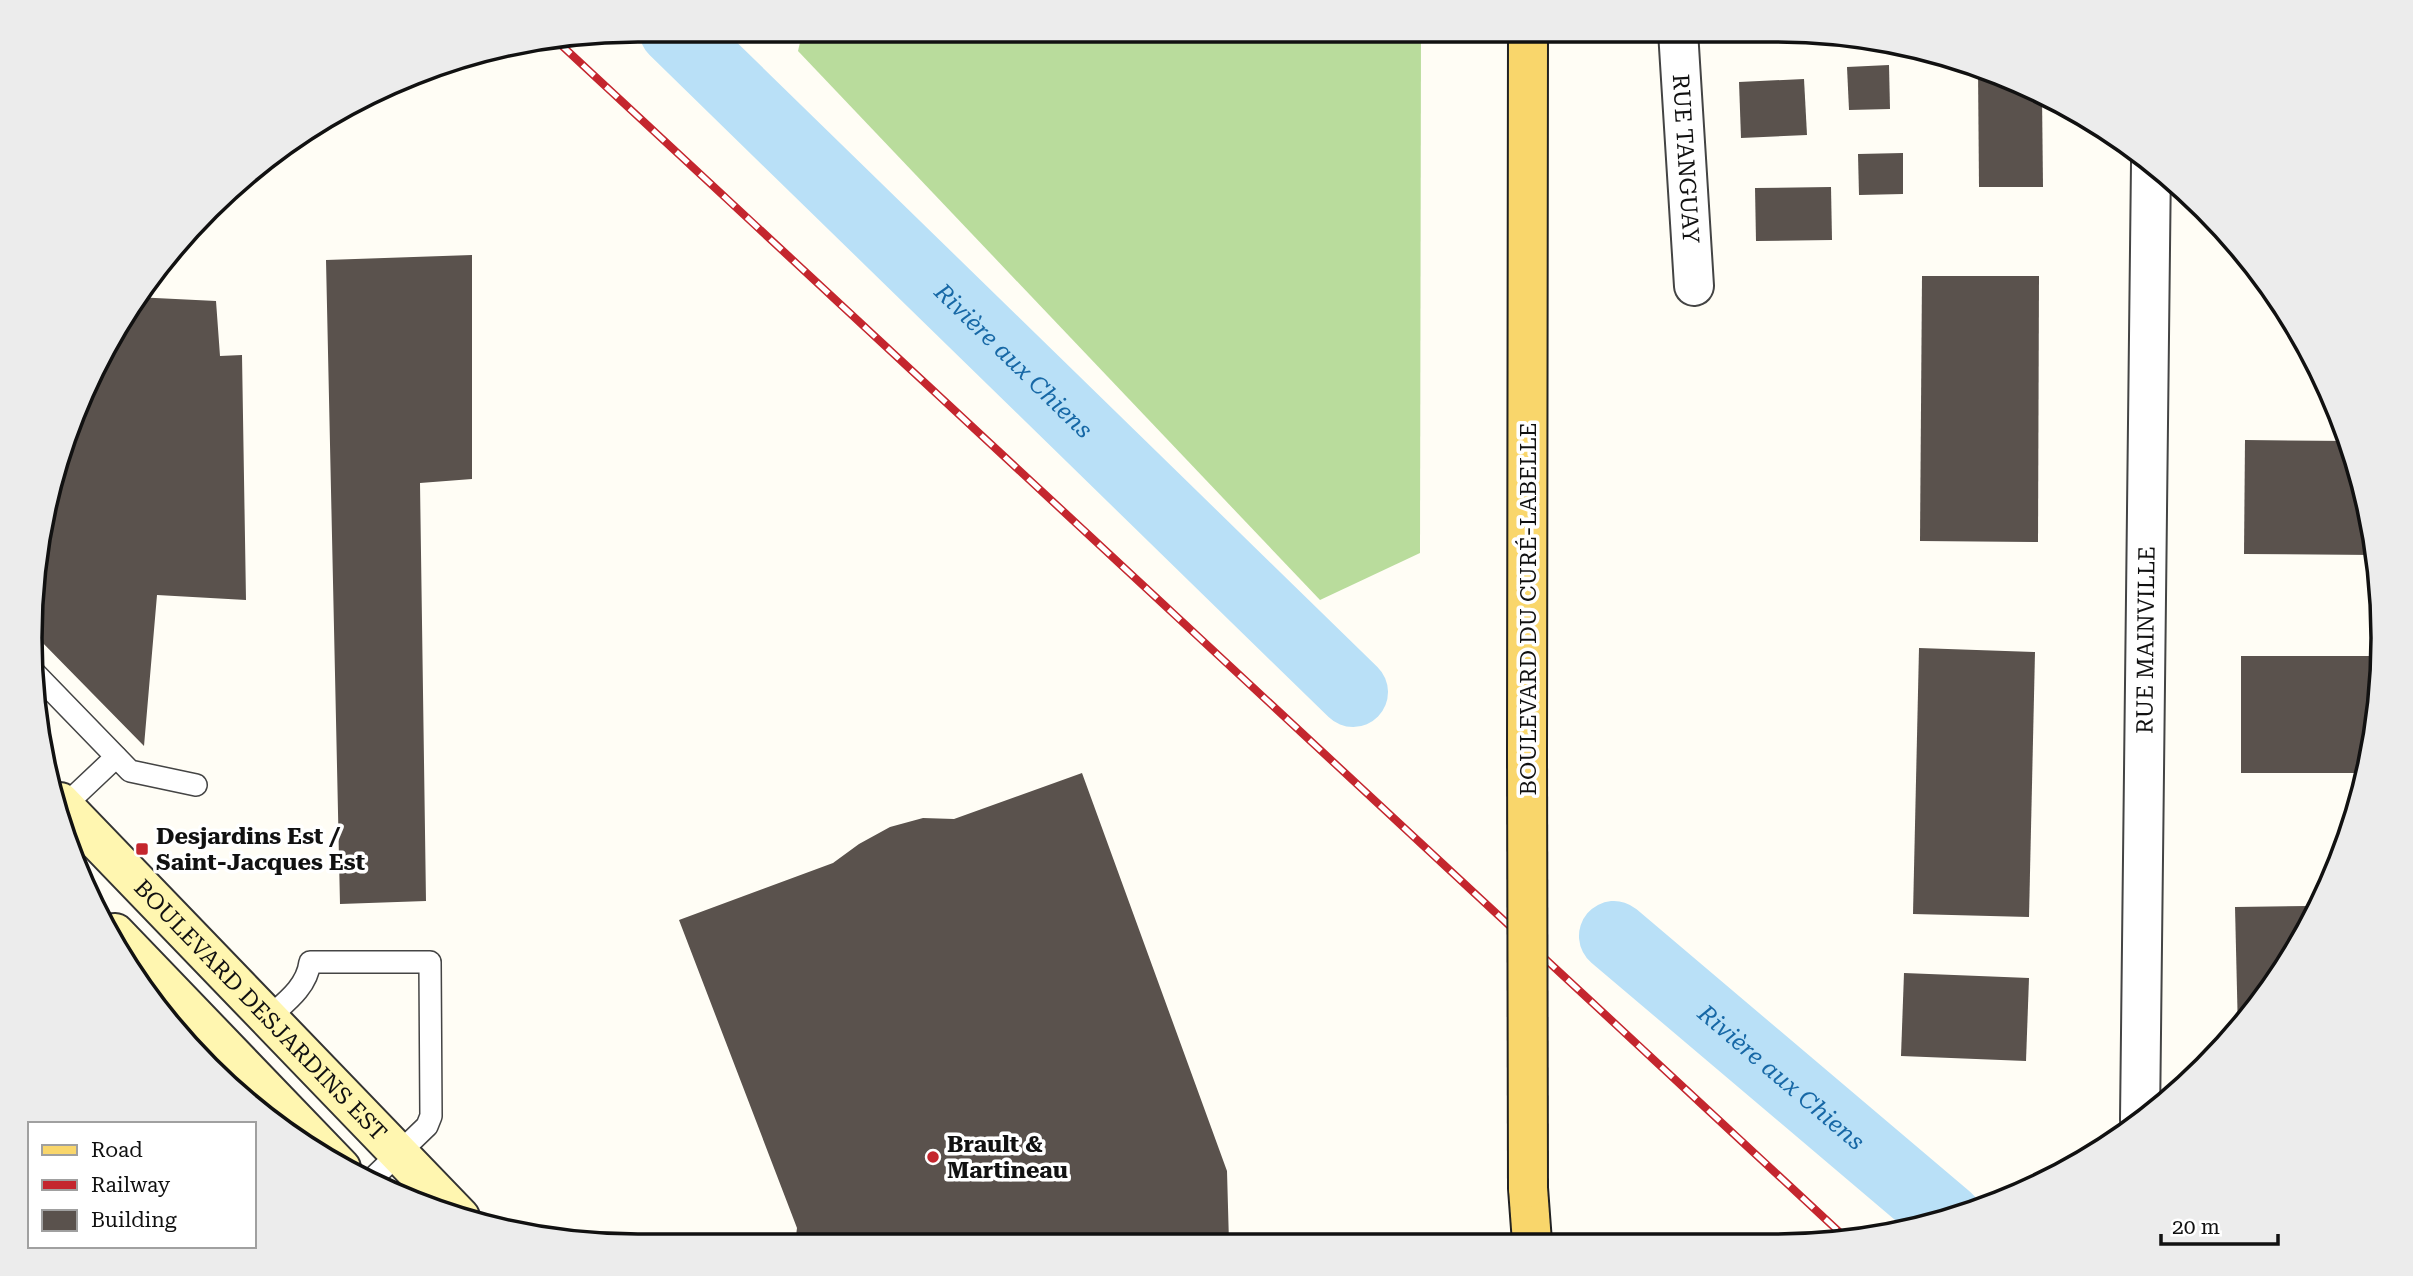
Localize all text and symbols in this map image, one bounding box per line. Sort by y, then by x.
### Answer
street label: RUE TANGUAY [1667,73,1705,245]
water label: Rivière aux Chiens [928,277,1098,444]
street label: BOULEVARD DU CURÉ-LABELLE [1515,423,1542,795]
street label: RUE MAINVILLE [2131,546,2160,734]
place label: Desjardins Est / Saint-Jacques Est [156,823,365,876]
marker: Desjardins Est / Saint-Jacques Est [134,841,150,857]
street label: BOULEVARD DESJARDINS EST [129,874,392,1146]
water label: Rivière aux Chiens [1692,999,1870,1156]
legend [28,1122,256,1248]
place label: Brault & Martineau [947,1131,1068,1184]
text: Road [91,1138,143,1162]
marker: Brault & Martineau [925,1149,941,1165]
text: Railway [91,1173,171,1197]
scale bar [2161,1202,2278,1246]
text: Building [91,1208,177,1232]
text: 20 m [2172,1215,2220,1239]

